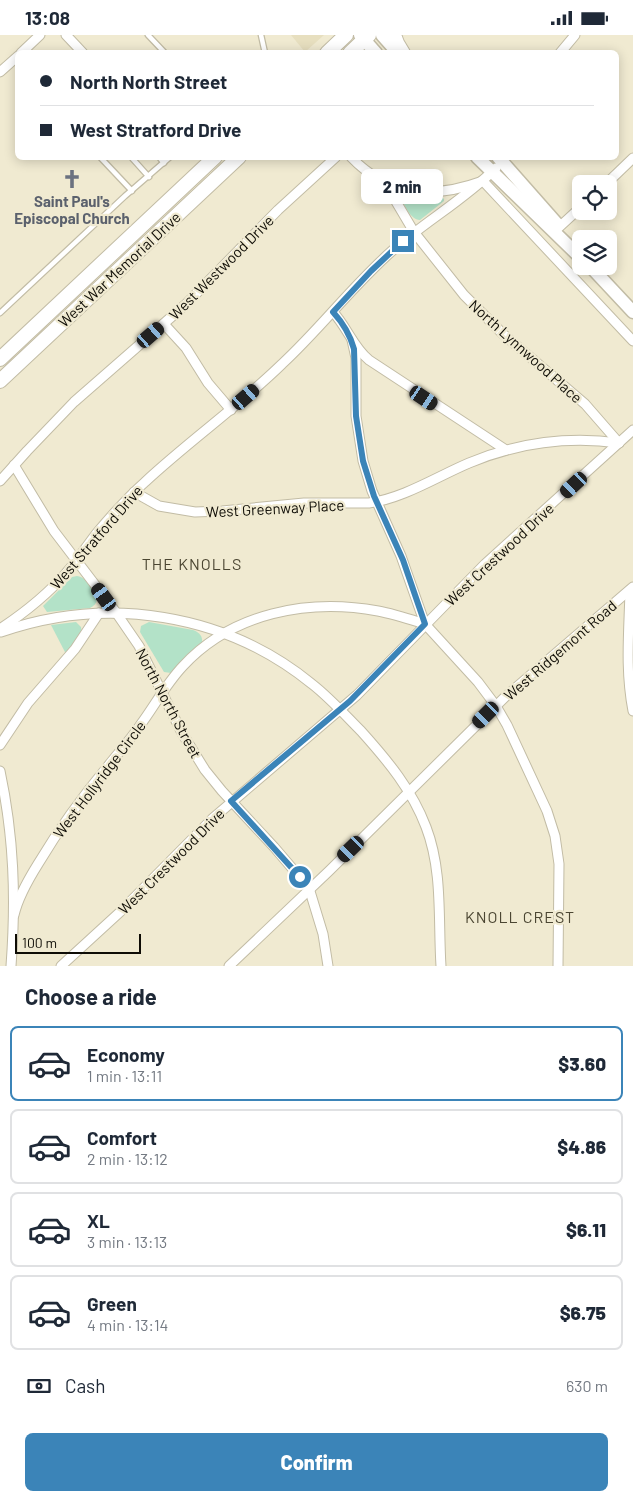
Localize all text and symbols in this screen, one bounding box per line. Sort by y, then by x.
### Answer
text: 13:08 [25,6,70,29]
text: North North Street [70,70,227,93]
text: West Stratford Drive [70,118,241,141]
church icon: Saint Paul's Episcopal Church [61,168,83,190]
callout: 2 min [362,169,444,203]
map controls [572,175,617,275]
button: locate [572,175,617,220]
text: 2 min [383,177,421,196]
place label: Saint Paul's Episcopal Church [14,192,130,227]
street label: West War Memorial Drive [54,208,184,330]
street label: West Westwood Drive [165,211,277,323]
route end [392,230,414,252]
button: layers [572,230,617,275]
street label: North Lynnwood Place [466,296,586,406]
car [134,319,167,351]
car [229,381,262,413]
car [407,383,440,413]
car [557,469,590,501]
street label: West Stratford Drive [46,481,146,593]
street label: West Greenway Place [205,495,345,521]
street label: West Crestwood Drive [441,499,557,609]
district label: THE KNOLLS [142,554,242,573]
car [89,580,118,614]
street label: West Ridgemont Road [500,596,620,704]
street label: North North Street [132,645,206,761]
car [470,699,501,731]
street label: West Hollyridge Circle [49,717,149,841]
street label: West Crestwood Drive [114,804,228,918]
car [334,833,367,865]
route start [289,866,311,888]
district label: KNOLL CREST [465,907,575,926]
scale bar [15,931,141,954]
text: 100 m [22,934,57,951]
text: Choose a ride [25,983,157,1009]
icon: car [27,1041,72,1086]
text: Economy [87,1043,165,1066]
text: $3.60 [558,1052,606,1075]
text: 1 min · 13:11 [87,1066,162,1085]
icon: car [27,1124,72,1169]
text: Comfort [87,1126,157,1149]
text: $4.86 [557,1135,606,1158]
text: 2 min · 13:12 [87,1149,168,1168]
icon: car [27,1207,72,1252]
text: XL [87,1209,110,1232]
text: $6.11 [566,1218,606,1241]
text: 3 min · 13:13 [87,1232,167,1251]
icon: car [27,1290,72,1335]
text: Green [87,1292,137,1315]
text: $6.75 [560,1301,606,1324]
text: 4 min · 13:14 [87,1315,168,1334]
icon: cash [25,1372,53,1400]
text: Cash [65,1374,106,1397]
text: 630 m [566,1376,608,1395]
button: Confirm [25,1433,608,1491]

